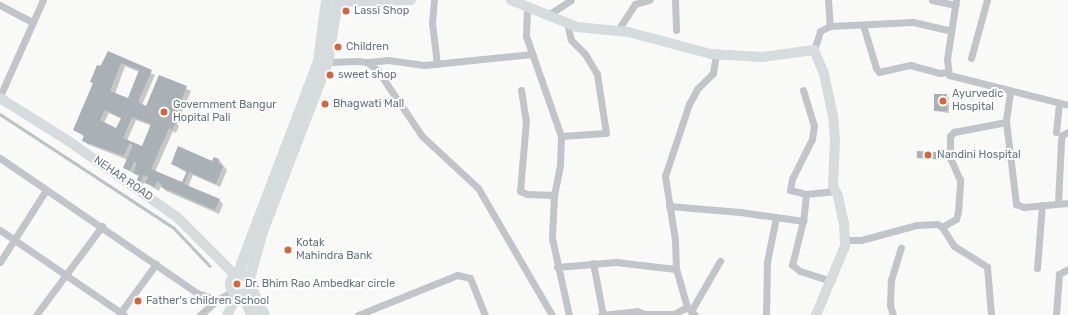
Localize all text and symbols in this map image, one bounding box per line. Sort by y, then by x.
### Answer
place label: Lassi Shop [354,4,409,18]
marker: Lassi Shop [341,6,351,16]
place label: Children [346,40,389,54]
marker: Children [333,42,343,52]
place label: sweet shop [338,68,397,82]
marker: sweet shop [325,70,335,80]
place label: Ayurvedic Hospital [952,88,1003,114]
marker: Ayurvedic Hospital [937,95,949,107]
place label: Bhagwati Mall [333,97,404,111]
place label: Government Bangur Hopital Pali [173,99,276,125]
marker: Bhagwati Mall [320,99,330,109]
marker: Government Bangur Hopital Pali [158,106,170,118]
place label: Nandini Hospital [937,148,1021,162]
marker: Nandini Hospital [922,149,934,161]
street label: NEHAR ROAD [91,154,155,204]
place label: Kotak Mahindra Bank [296,237,372,263]
marker: Kotak Mahindra Bank [283,245,293,255]
place label: Dr. Bhim Rao Ambedkar circle [245,277,396,291]
marker: Dr. Bhim Rao Ambedkar circle [232,279,242,289]
place label: Father's children School [146,294,269,308]
marker: Father's children School [133,296,143,306]

